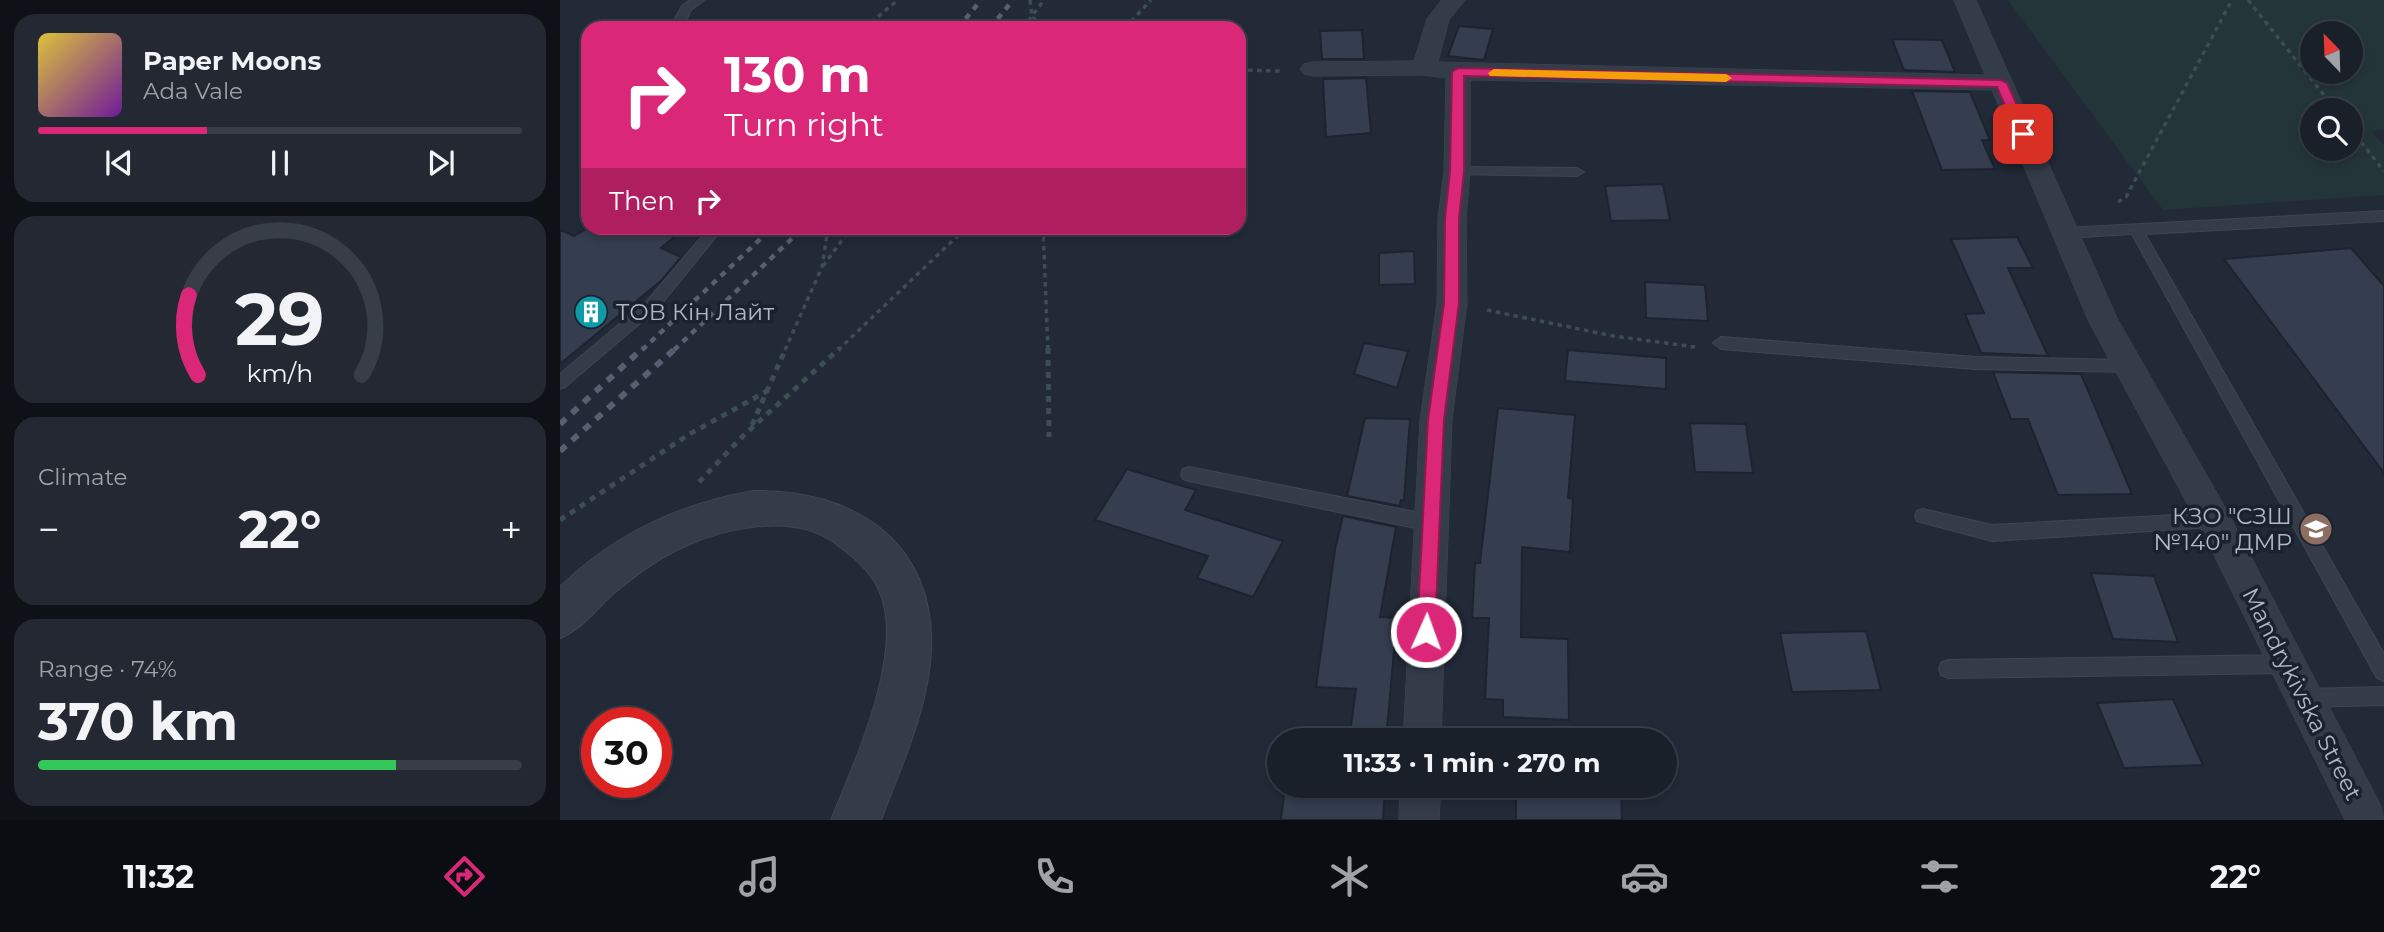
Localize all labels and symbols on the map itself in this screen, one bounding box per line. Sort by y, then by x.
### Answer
north arrow [2300,21,2362,84]
pin [1993,104,2053,164]
building icon: ТОВ Кін Лайт [572,293,610,331]
place label: ТОВ Кін Лайт [616,298,774,326]
place label: КЗО "СЗШ №140" ДМР [2154,502,2292,556]
school or university icon: КЗО "СЗШ №140" ДМР [2297,510,2335,548]
street label: Mandrykivska Street [2236,583,2368,805]
position arrow [1389,595,1463,669]
speed limit sign: 30 [581,707,672,798]

